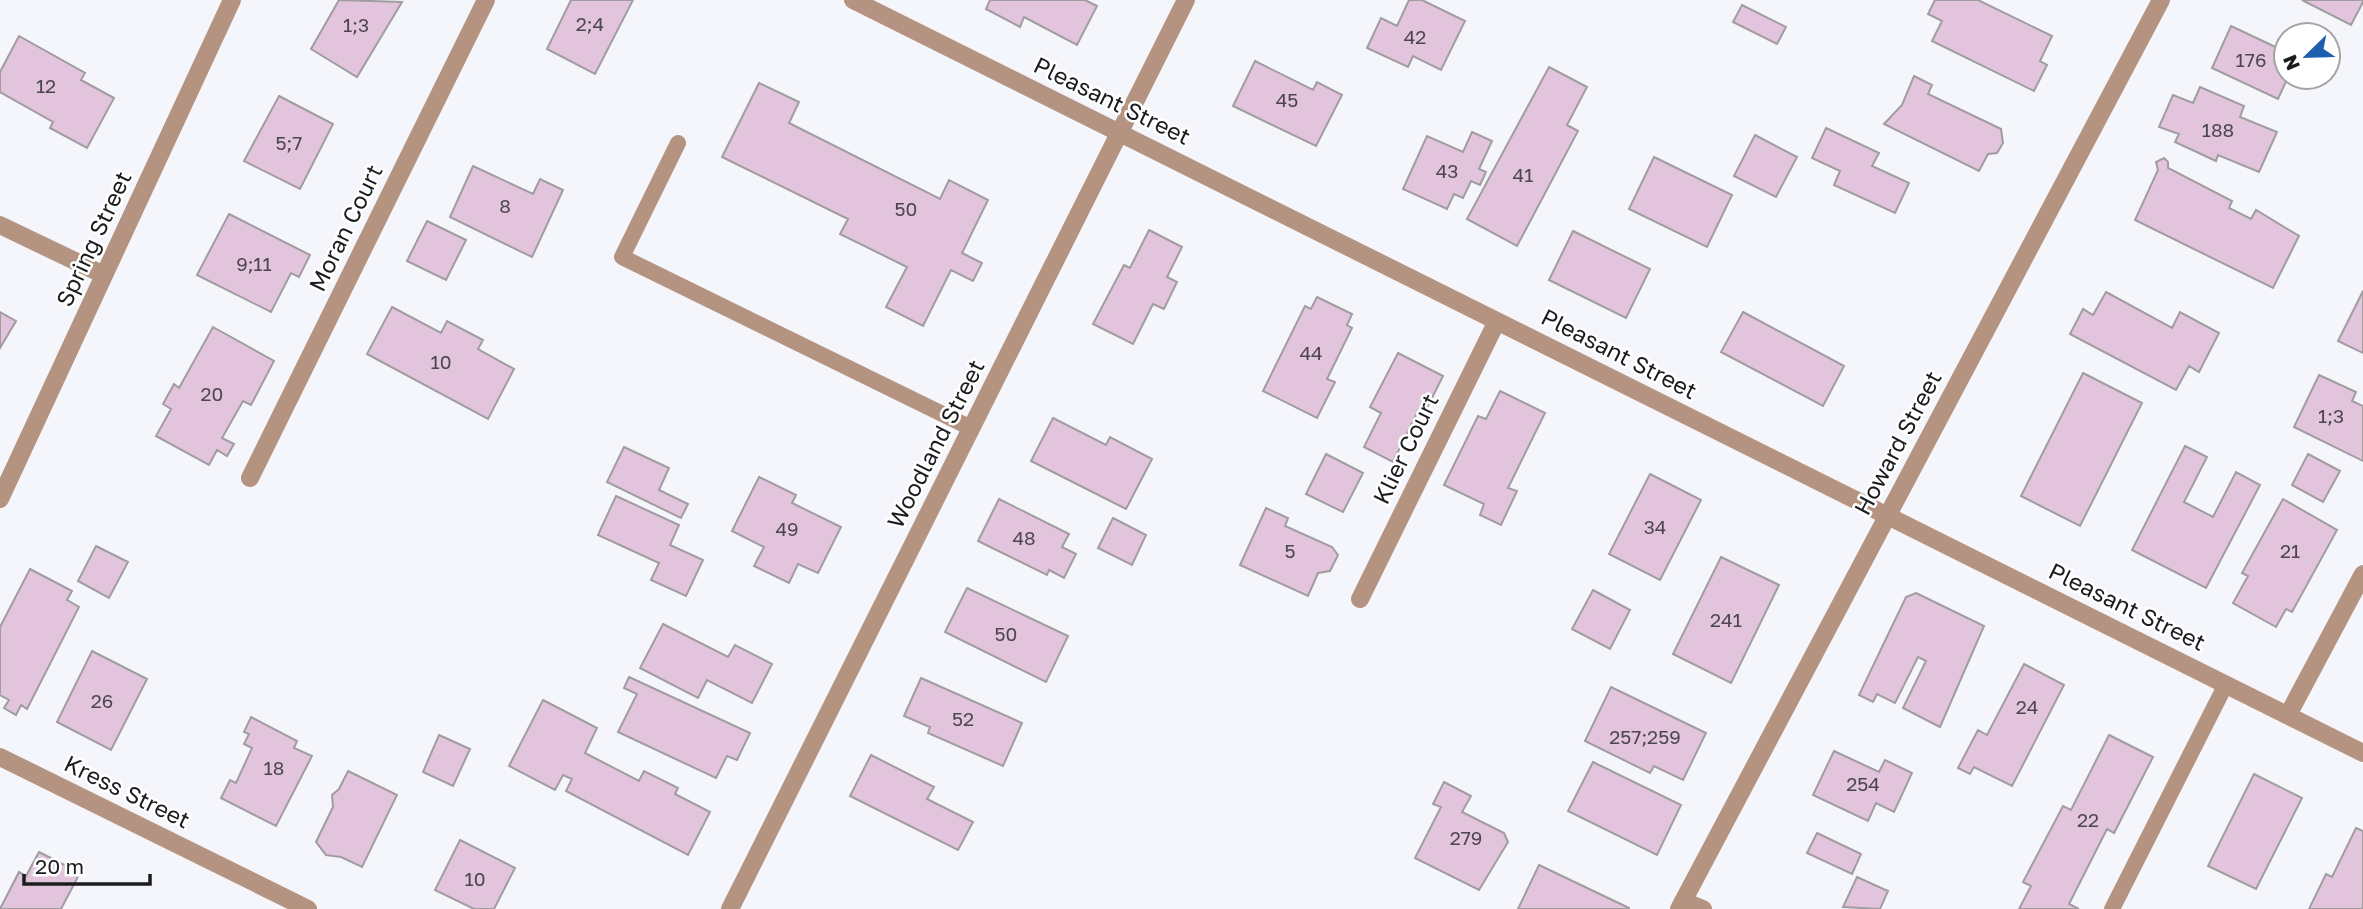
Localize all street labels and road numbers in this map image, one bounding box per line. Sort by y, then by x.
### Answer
street label: Pleasant Street [1030,50,1195,150]
street label: Moran Court [302,160,388,295]
street label: Spring Street [50,166,137,311]
street label: Pleasant Street [1537,302,1702,404]
street label: Woodland Street [881,355,990,532]
street label: Howard Street [1847,366,1947,519]
street label: Klier Court [1366,389,1444,508]
street label: Pleasant Street [2045,556,2210,656]
street label: Kress Street [60,749,195,834]

